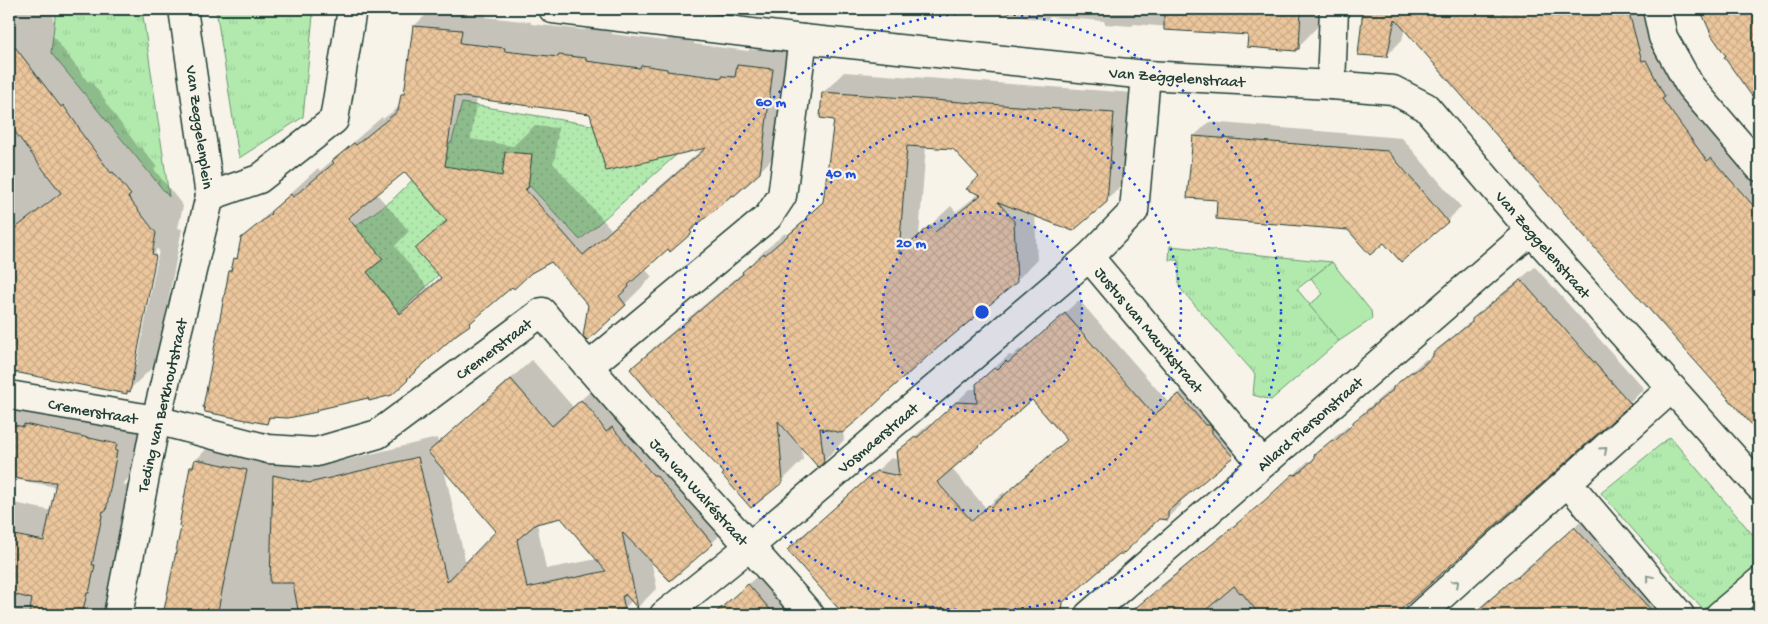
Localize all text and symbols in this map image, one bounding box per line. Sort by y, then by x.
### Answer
street label: Van Zeggelenplein [179,64,216,191]
street label: Van Zeggelenstraat [1107,65,1247,94]
text: 60 m [756,94,787,112]
text: 40 m [825,165,856,183]
street label: Van Zeggelenstraat [1489,188,1594,305]
text: 20 m [896,235,926,253]
street label: Justus van Maurikstraat [1089,264,1207,399]
centre of rings [973,303,991,321]
street label: Cremerstraat [453,315,538,386]
street label: Teding van Berkhoutstraat [135,316,194,495]
street label: Allard Piersonstraat [1254,373,1369,477]
street label: Cremerstraat [46,396,140,431]
street label: Vosmaerstraat [834,399,925,480]
street label: Jan van Walréstraat [644,436,752,552]
one-way arrow [1598,447,1607,456]
one-way arrow [1646,575,1654,584]
one-way arrow [1451,580,1460,589]

